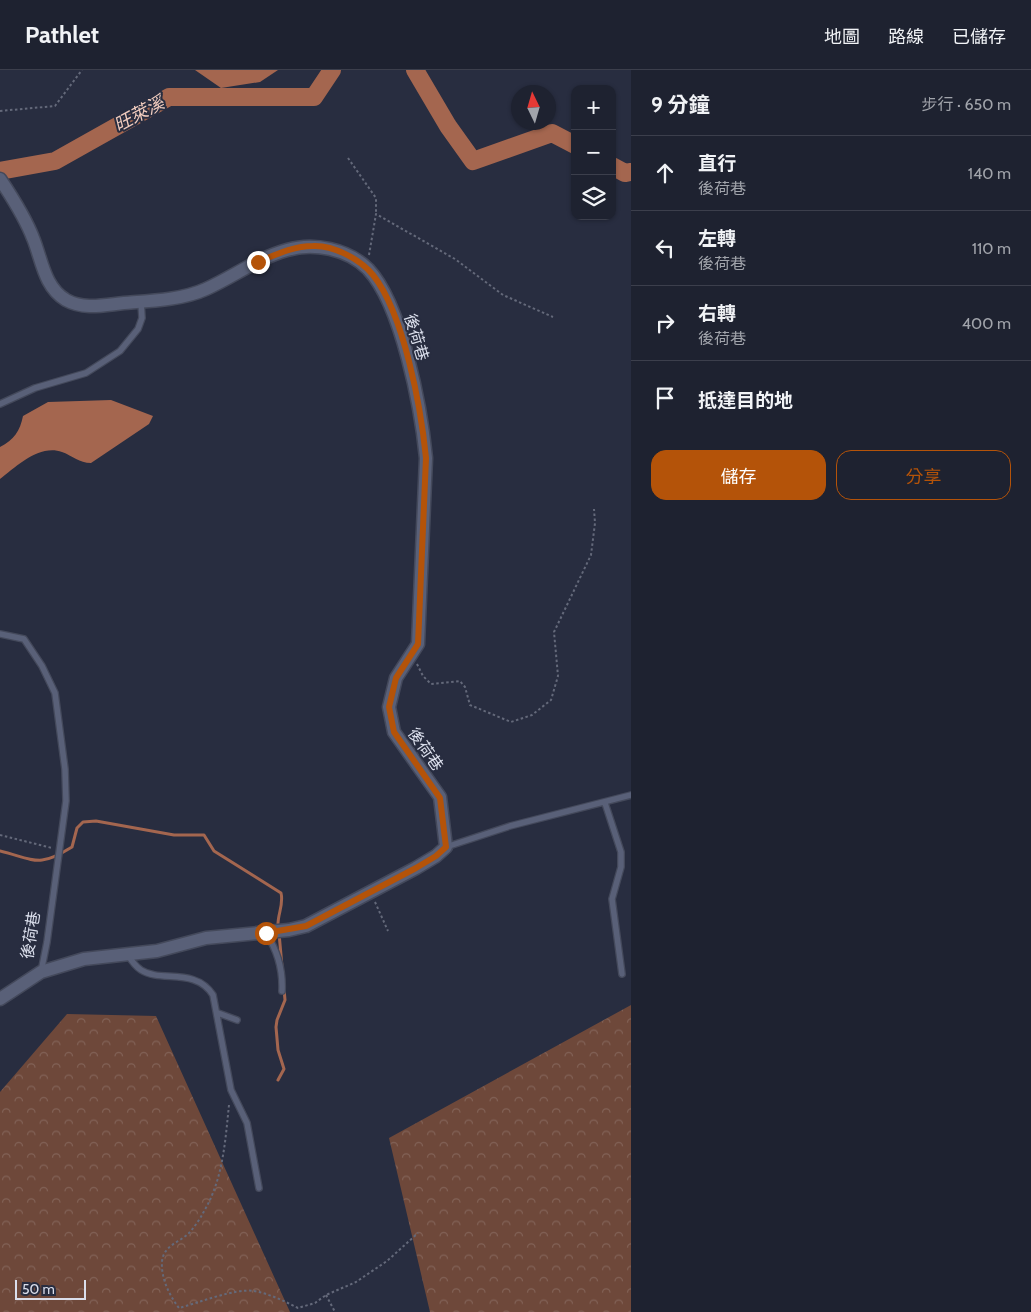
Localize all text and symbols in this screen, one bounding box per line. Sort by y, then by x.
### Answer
text: Pathlet [25,20,99,49]
text: 地圖 [824,26,860,48]
text: 路線 [888,26,924,48]
text: 已儲存 [952,26,1006,48]
north arrow [511,85,556,130]
map controls [571,85,616,220]
button: + [571,85,616,130]
water label: 旺萊溪 [110,90,171,136]
text: 9 分鐘 [651,92,710,117]
text: 步行 · 650 m [921,95,1011,114]
button: − [571,130,616,175]
text: 直行 [698,152,736,175]
icon: ahead [651,159,679,187]
text: 140 m [968,164,1011,183]
button: layers [571,175,616,220]
text: 後荷巷 [698,179,746,198]
text: 左轉 [698,227,736,250]
icon: left [651,234,679,262]
text: 110 m [972,239,1011,258]
route end [247,251,270,274]
text: 後荷巷 [698,254,746,273]
text: 右轉 [698,302,736,325]
icon: right [651,309,679,337]
street label: 後荷巷 [400,311,433,363]
text: 400 m [962,314,1011,333]
text: 後荷巷 [698,329,746,348]
icon: arrive [651,384,679,412]
text: 抵達目的地 [698,389,793,412]
button: 儲存 [651,450,826,500]
button: 分享 [836,450,1011,500]
street label: 後荷巷 [404,724,447,774]
street label: 後荷巷 [17,910,44,960]
route start [255,922,278,945]
scale bar [15,1277,86,1300]
text: 50 m [22,1280,55,1298]

